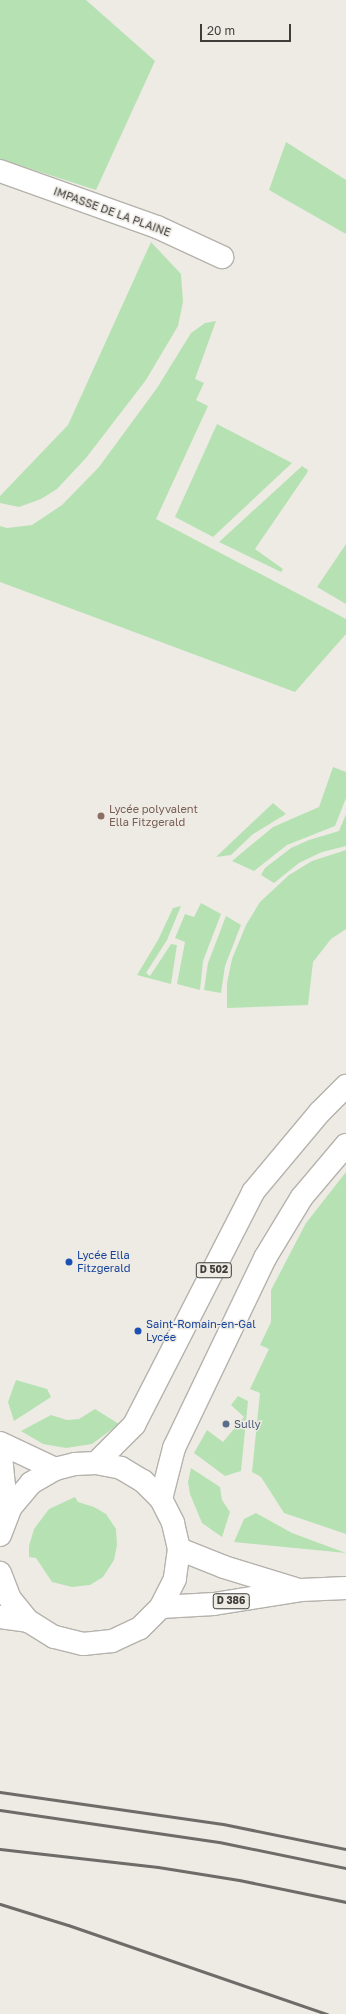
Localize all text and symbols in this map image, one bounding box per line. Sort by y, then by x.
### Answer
scale bar [202,16,293,42]
text: 20 m [207,23,235,38]
street label: IMPASSE DE LA PLAINE [52,185,172,239]
place label: Lycée polyvalent Ella Fitzgerald [109,803,198,829]
marker: Lycée polyvalent Ella Fitzgerald [96,811,106,821]
place label: Lycée Ella Fitzgerald [77,1249,130,1275]
marker: Lycée Ella Fitzgerald [64,1257,74,1267]
road number: D 502 [195,1262,233,1278]
place label: Saint-Romain-en-Gal Lycée [146,1318,256,1344]
marker: Saint-Romain-en-Gal Lycée [133,1326,143,1336]
place label: Sully [234,1417,261,1431]
marker: Sully [221,1419,231,1429]
road number: D 386 [212,1593,250,1609]

